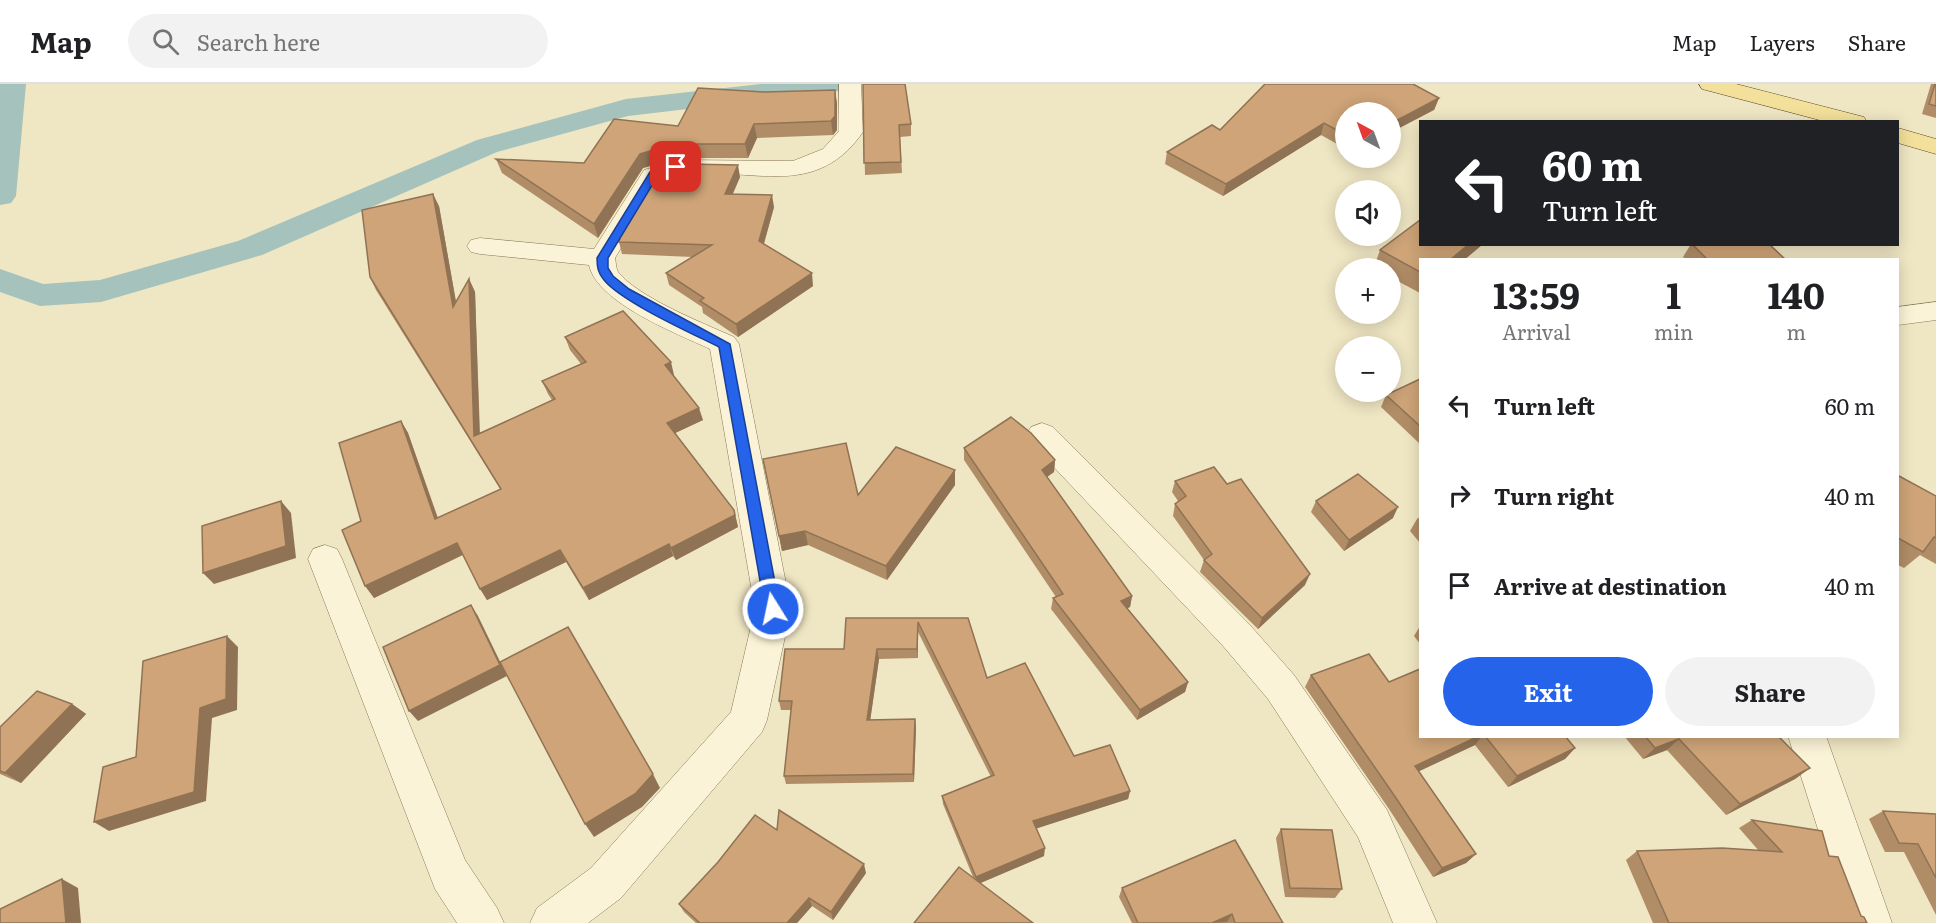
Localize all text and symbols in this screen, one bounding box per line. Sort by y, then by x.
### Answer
search box [128,14,548,68]
text: Map [30,20,92,62]
icon: search [149,25,182,58]
text: Search here [197,25,320,58]
text: Map [1672,26,1717,57]
text: Layers [1750,26,1815,57]
text: Share [1848,26,1906,57]
north arrow [1335,102,1401,168]
map controls [1335,102,1401,402]
text: 60 m [1542,132,1643,194]
pin [650,141,701,192]
icon: left [1443,144,1521,222]
icon: arrive [659,150,692,183]
button: sound [1335,180,1401,246]
text: Turn left [1542,189,1657,229]
button: + [1335,258,1401,324]
text: 13:59 [1493,267,1580,320]
text: 1 [1666,267,1681,320]
text: 140 [1767,267,1825,320]
text: Arrival [1502,316,1571,346]
text: min [1654,316,1693,346]
text: m [1786,316,1806,346]
button: − [1335,336,1401,402]
icon: left [1443,389,1476,422]
text: Turn left [1494,389,1595,422]
text: 60 m [1825,389,1875,422]
icon: right [1443,479,1476,512]
text: Turn right [1494,479,1614,512]
text: 40 m [1824,479,1875,512]
icon: arrive [1443,569,1476,602]
text: Arrive at destination [1494,569,1727,602]
text: 40 m [1824,569,1875,602]
position arrow [741,577,805,641]
button: Exit [1443,657,1653,726]
button: Share [1665,657,1875,726]

